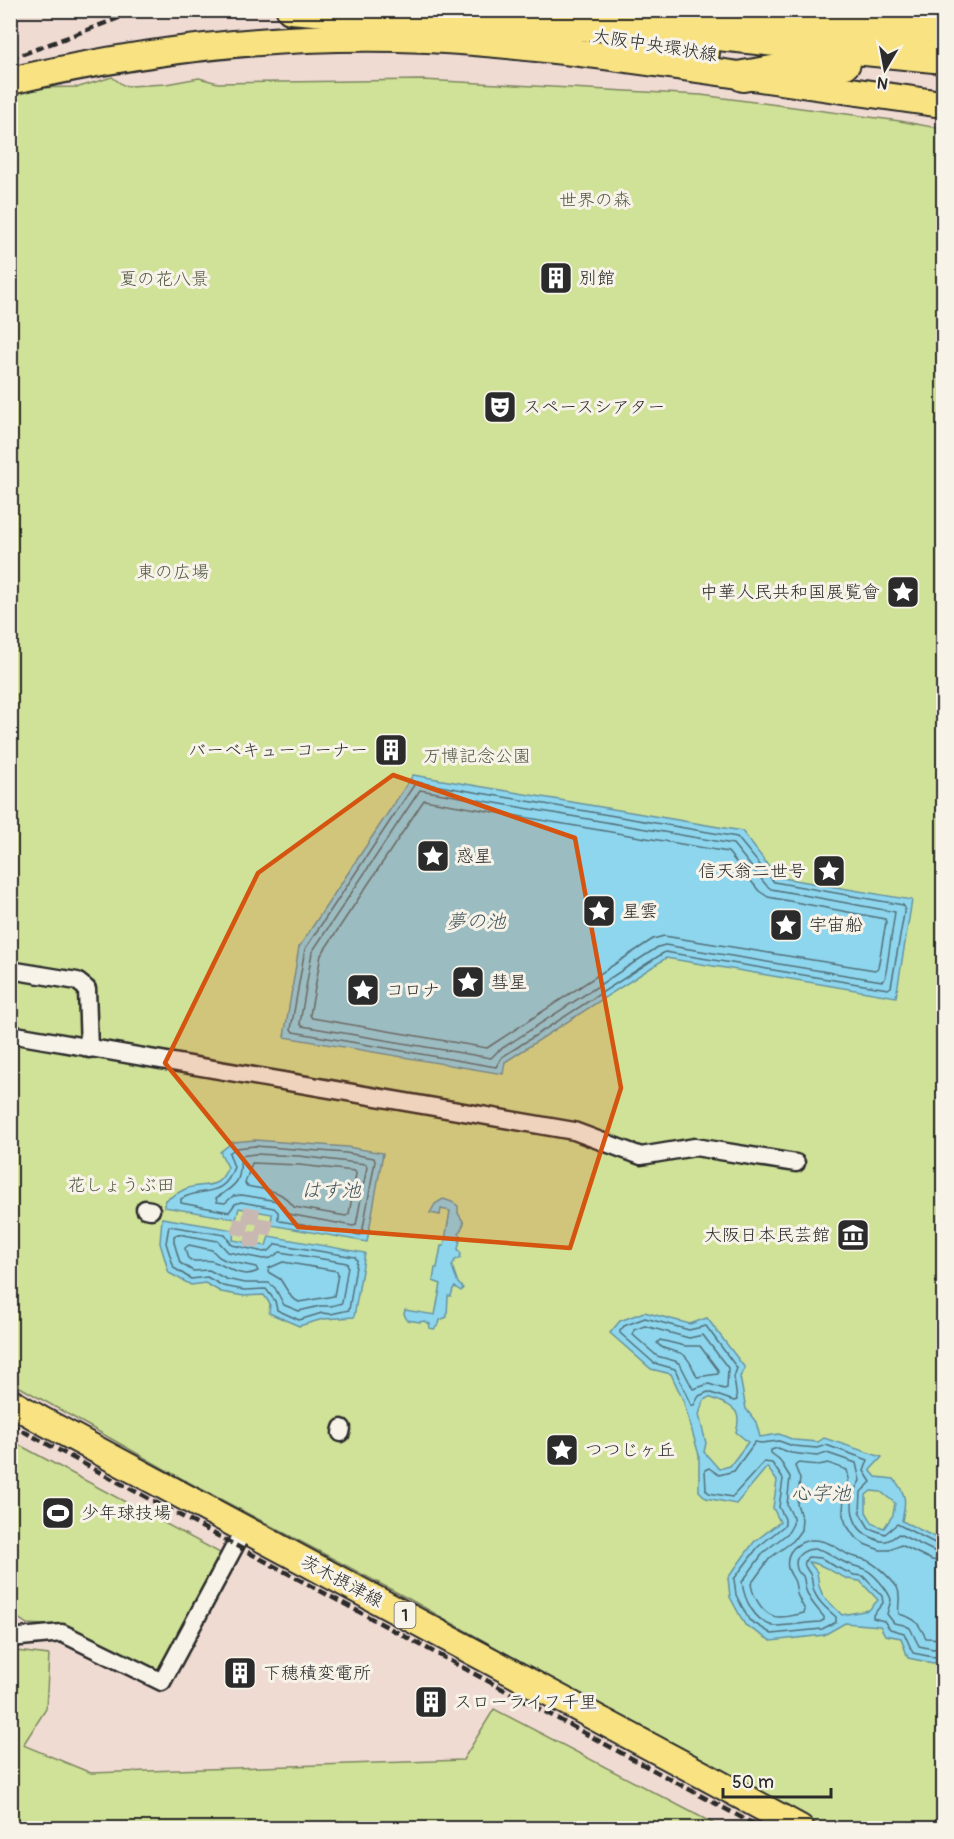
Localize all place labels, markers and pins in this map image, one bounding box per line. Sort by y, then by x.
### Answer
building icon: 別館 [538,260,574,296]
place label: 別館 [579,267,615,290]
theatre icon: スペースシアター [482,389,518,425]
place label: スペースシアター [523,396,665,419]
place icon: 中華人民共和国展覧會 [885,574,921,610]
place label: 中華人民共和国展覧會 [700,581,880,604]
building icon: バーベキューコーナー [373,732,409,768]
place label: バーベキューコーナー [188,739,368,762]
place icon: 惑星 [415,838,451,874]
place label: 惑星 [456,845,492,868]
place icon: 信天翁二世号 [811,853,847,889]
place label: 信天翁二世号 [698,860,806,883]
place icon: 星雲 [581,893,617,929]
place label: 星雲 [622,900,658,923]
place icon: 宇宙船 [768,907,804,943]
place label: 宇宙船 [809,914,863,937]
place icon: 彗星 [450,964,486,1000]
place label: 彗星 [491,971,527,994]
place icon: コロナ [345,972,381,1008]
place label: コロナ [386,979,440,1002]
museum icon: 大阪日本民芸館 [835,1217,871,1253]
place label: 大阪日本民芸館 [704,1224,830,1247]
place icon: つつじヶ丘 [544,1432,580,1468]
place label: つつじヶ丘 [585,1439,675,1462]
sports icon: 少年球技場 [40,1495,76,1531]
place label: 少年球技場 [81,1502,171,1525]
building icon: 下穂積変電所 [222,1655,258,1691]
place label: 下穂積変電所 [263,1662,371,1685]
building icon: スローライフ千里 [413,1684,449,1720]
place label: スローライフ千里 [454,1691,597,1714]

